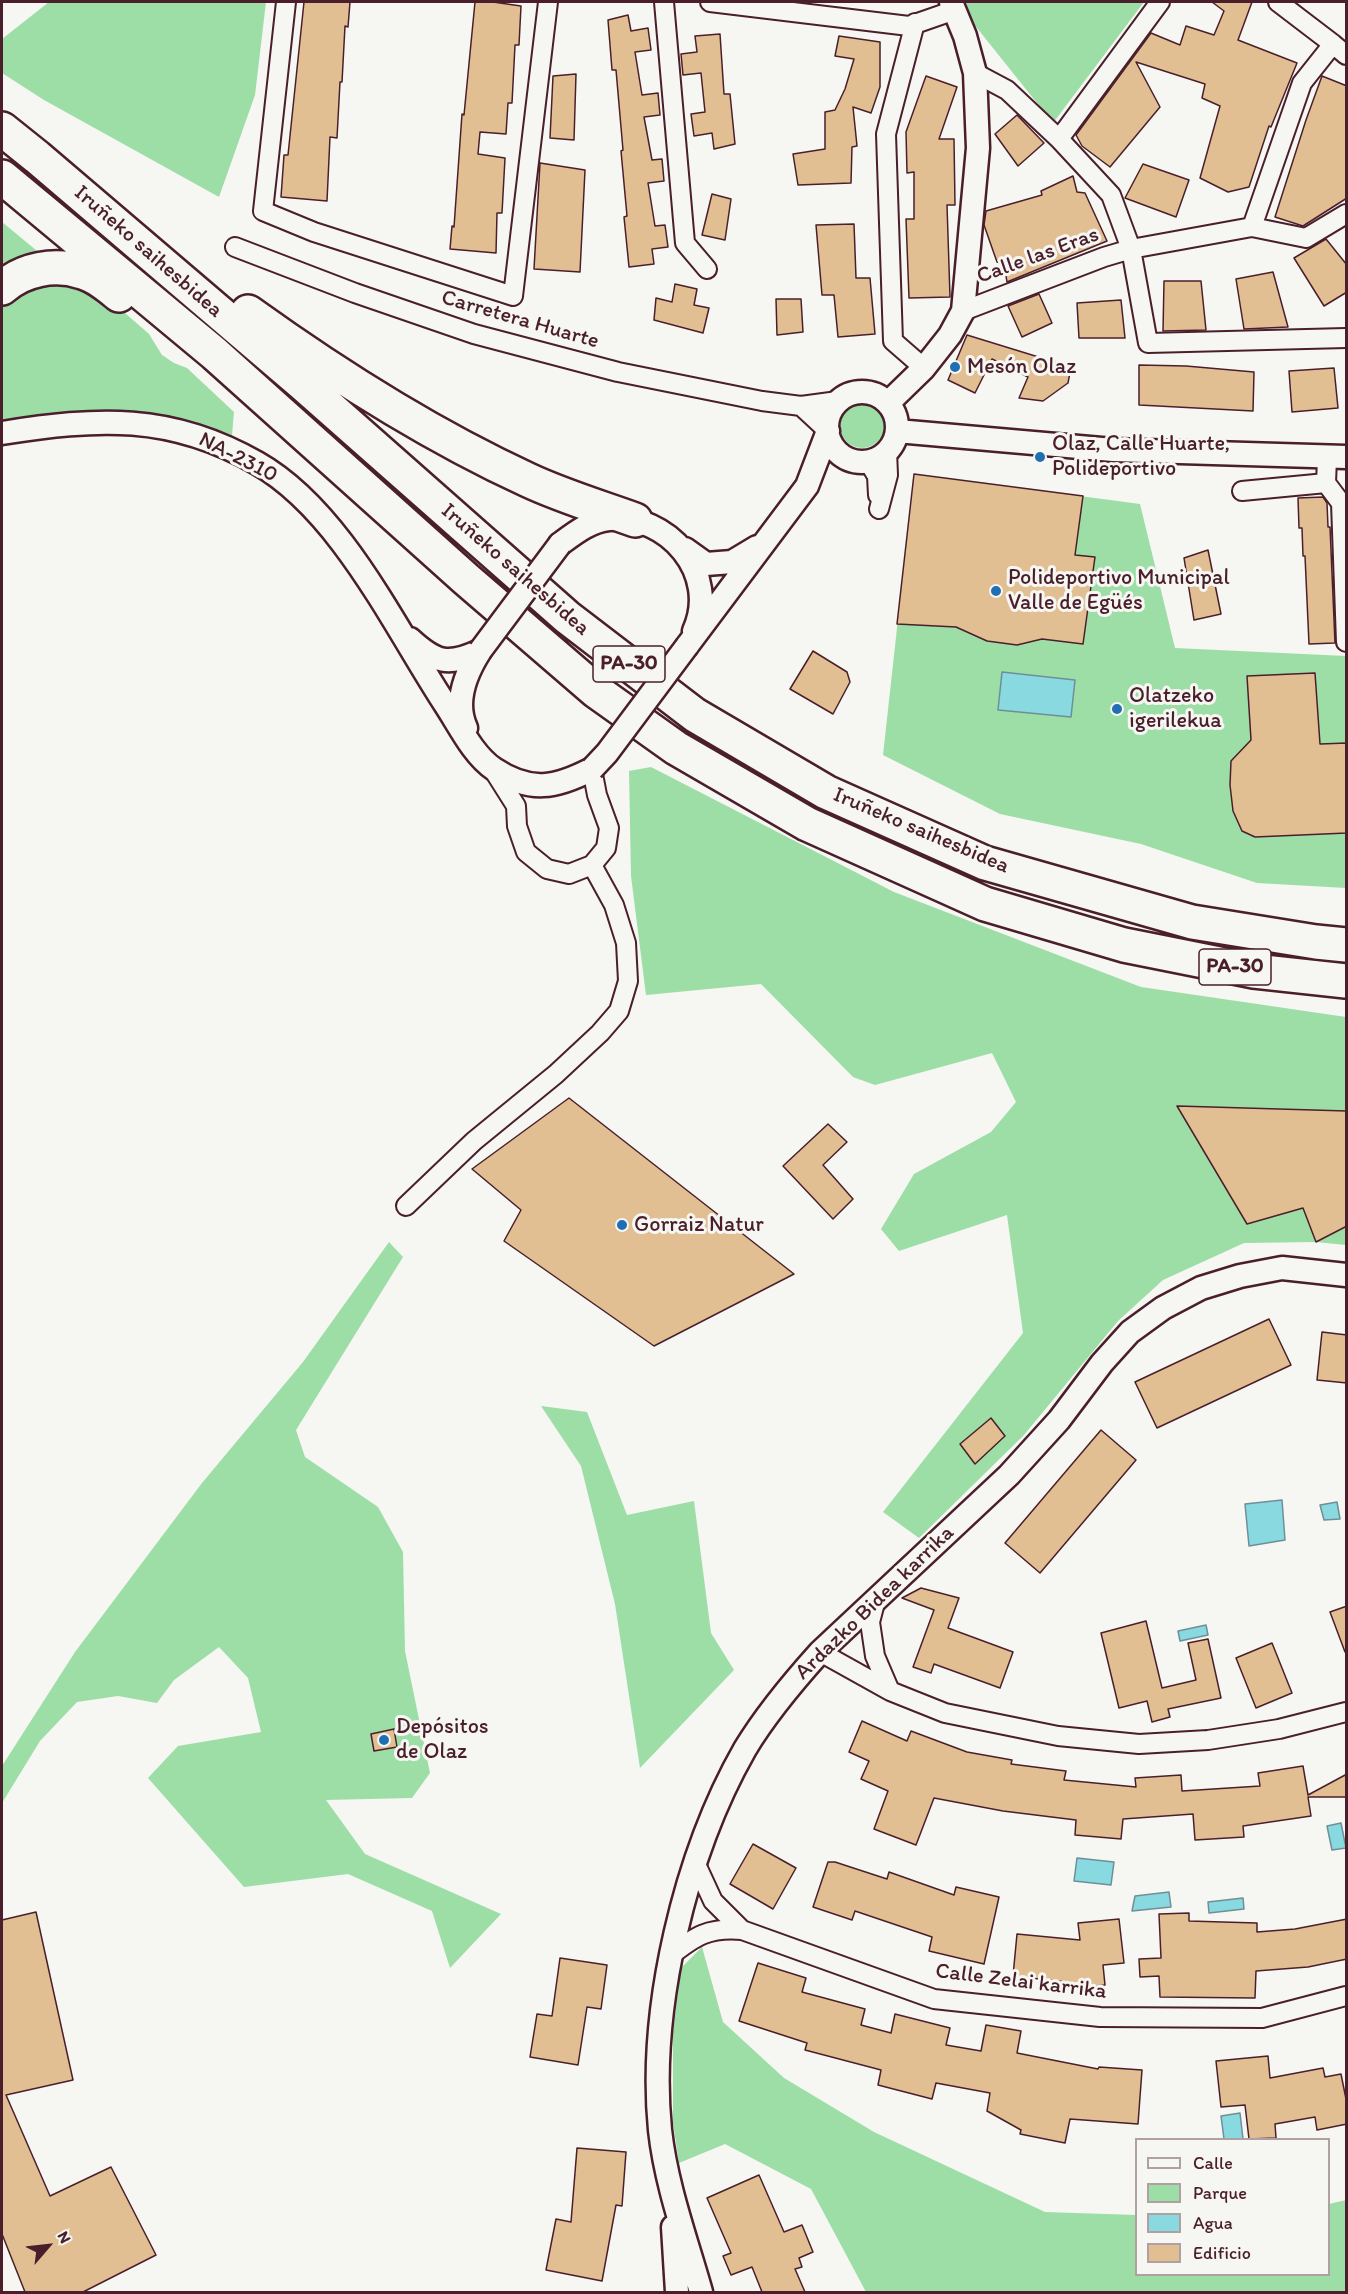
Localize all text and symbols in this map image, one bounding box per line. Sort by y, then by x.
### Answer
street label: Iruñeko saihesbidea [68,180,228,324]
street label: Calle las Eras [973,222,1103,290]
street label: Carretera Huarte [438,285,602,355]
place label: Mesón Olaz [967,354,1076,380]
marker: Mesón Olaz [948,360,962,374]
street label: NA-2310 [194,427,282,489]
place label: Olaz, Calle Huarte, Polideportivo [1052,431,1230,482]
marker: Olaz, Calle Huarte, Polideportivo [1033,450,1047,464]
street label: Iruñeko saihesbidea [435,498,595,642]
place label: Polideportivo Municipal Valle de Egüés [1008,565,1230,616]
marker: Polideportivo Municipal Valle de Egüés [989,584,1003,598]
road number: PA-30 [593,646,665,682]
place label: Olatzeko igerilekua [1129,683,1222,734]
marker: Olatzeko igerilekua [1110,702,1124,716]
street label: Iruñeko saihesbidea [829,782,1013,880]
road number: PA-30 [1199,949,1271,985]
place label: Gorraiz Natur [634,1212,764,1238]
marker: Gorraiz Natur [615,1218,629,1232]
street label: Ardazko Bidea karrika [790,1520,960,1686]
place label: Depósitos de Olaz [396,1714,489,1766]
marker: Depósitos de Olaz [377,1733,391,1747]
street label: Calle Zelai karrika [934,1958,1108,2006]
legend [1135,2138,1330,2276]
text: Calle [1193,2152,1233,2174]
text: Parque [1193,2182,1247,2204]
text: Agua [1193,2212,1233,2234]
north arrow [18,2216,78,2276]
text: N [53,2228,75,2247]
text: Edificio [1193,2242,1251,2264]

